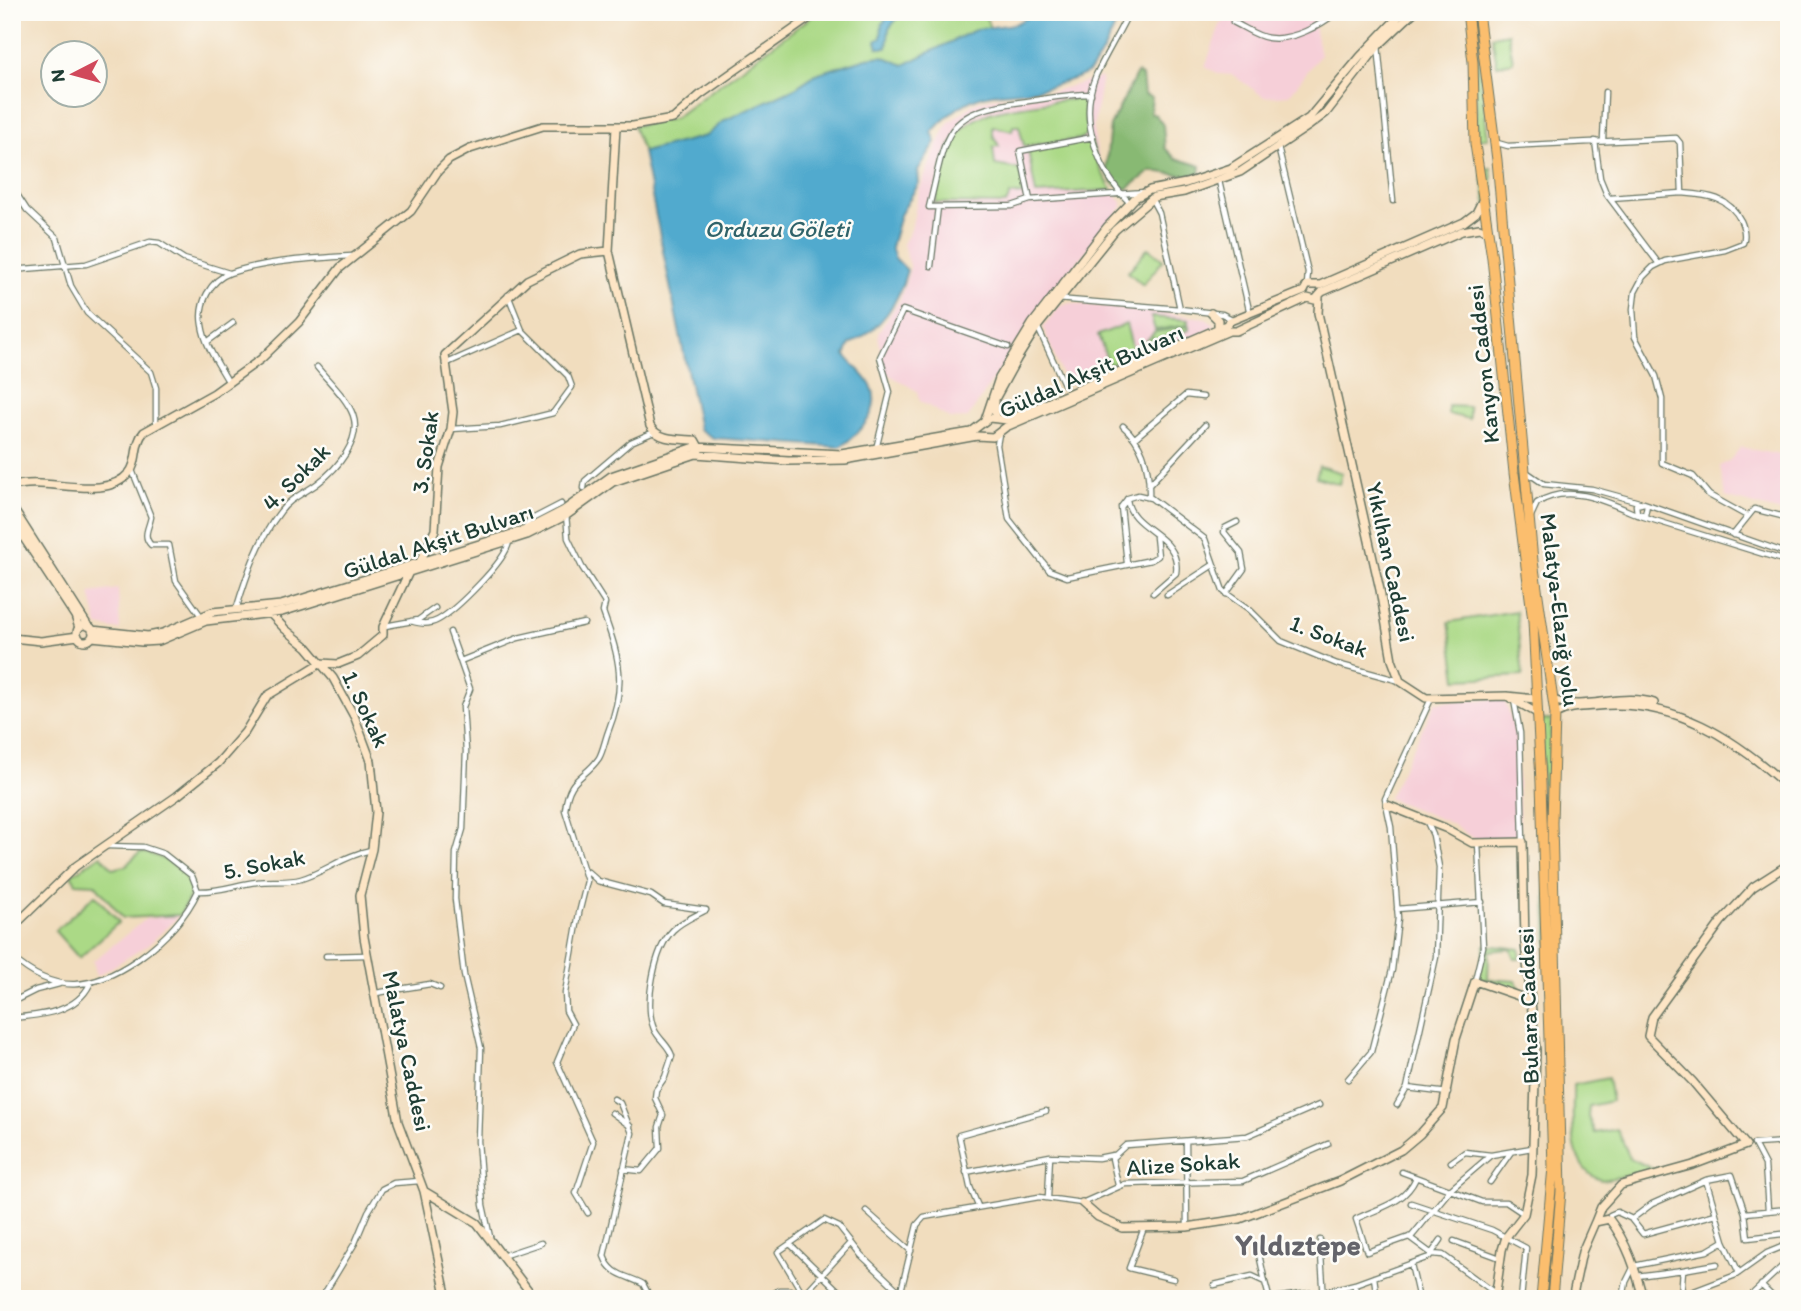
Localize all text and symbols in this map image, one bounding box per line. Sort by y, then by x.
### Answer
north arrow [38,38,108,108]
text: N [45,68,70,83]
water label: Orduzu Göleti [704,214,852,243]
street label: Kanyon Caddesi [1461,283,1505,445]
street label: Güldal Akşit Bulvarı [994,318,1188,424]
street label: 3. Sokak [405,409,445,495]
street label: 4. Sokak [256,437,336,517]
street label: Yıkılhan Caddesi [1360,479,1422,645]
street label: Güldal Akşit Bulvarı [339,497,537,585]
street label: Malatya-Elazığ yolu [1534,512,1586,709]
street label: 1. Sokak [1286,608,1372,664]
street label: 1. Sokak [336,666,396,752]
street label: 5. Sokak [221,842,307,886]
street label: Buhara Caddesi [1511,928,1545,1084]
street label: Malatya Caddesi [376,968,438,1134]
street label: Alize Sokak [1125,1146,1241,1182]
district label: Yıldıztepe [1234,1226,1361,1263]

